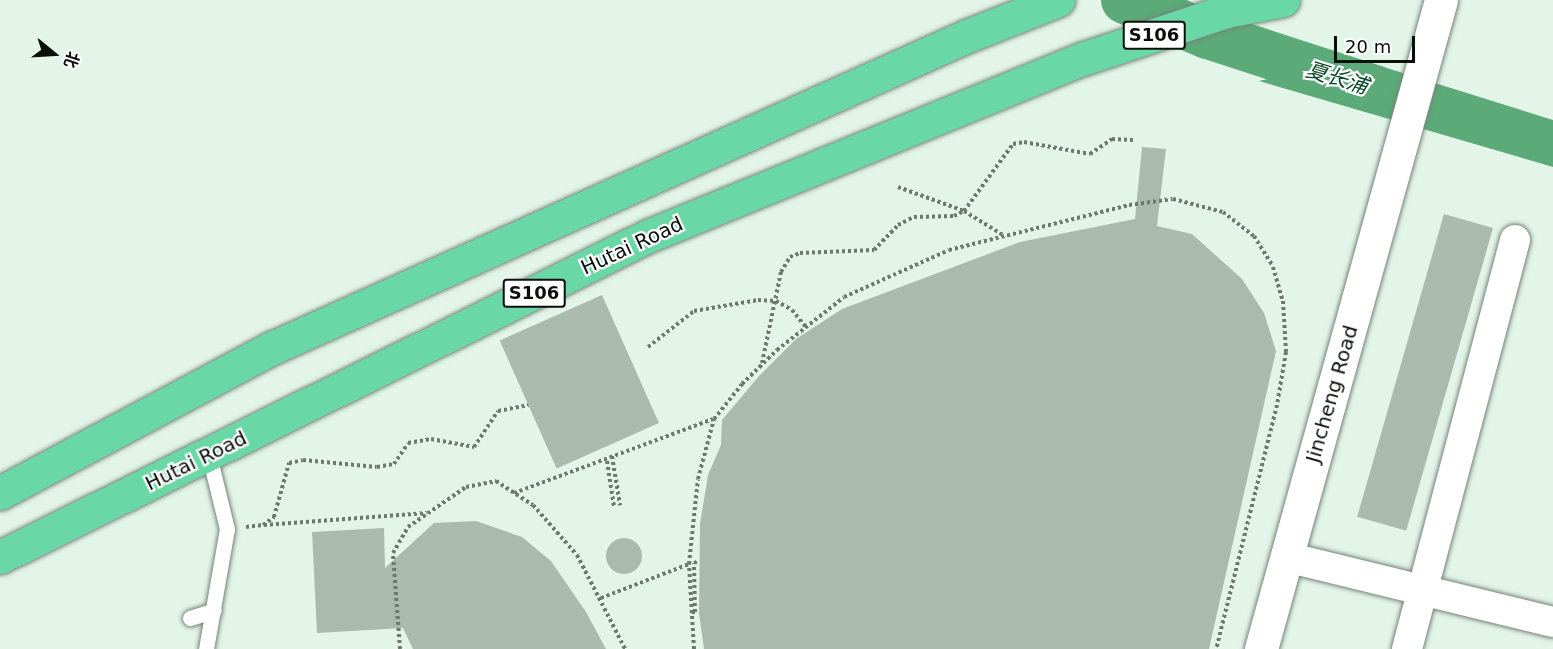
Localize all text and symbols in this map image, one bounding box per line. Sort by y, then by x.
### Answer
road number: S106 [1122,20,1186,50]
north arrow [24,24,84,84]
scale bar [1337,24,1418,62]
text: 20 m [1345,36,1391,57]
text: 北 [60,49,83,70]
water label: 夏长浦 [1303,57,1371,99]
street label: Hutai Road [577,212,687,280]
road number: S106 [502,278,566,308]
street label: Jincheng Road [1301,322,1363,466]
street label: Hutai Road [141,426,251,496]

